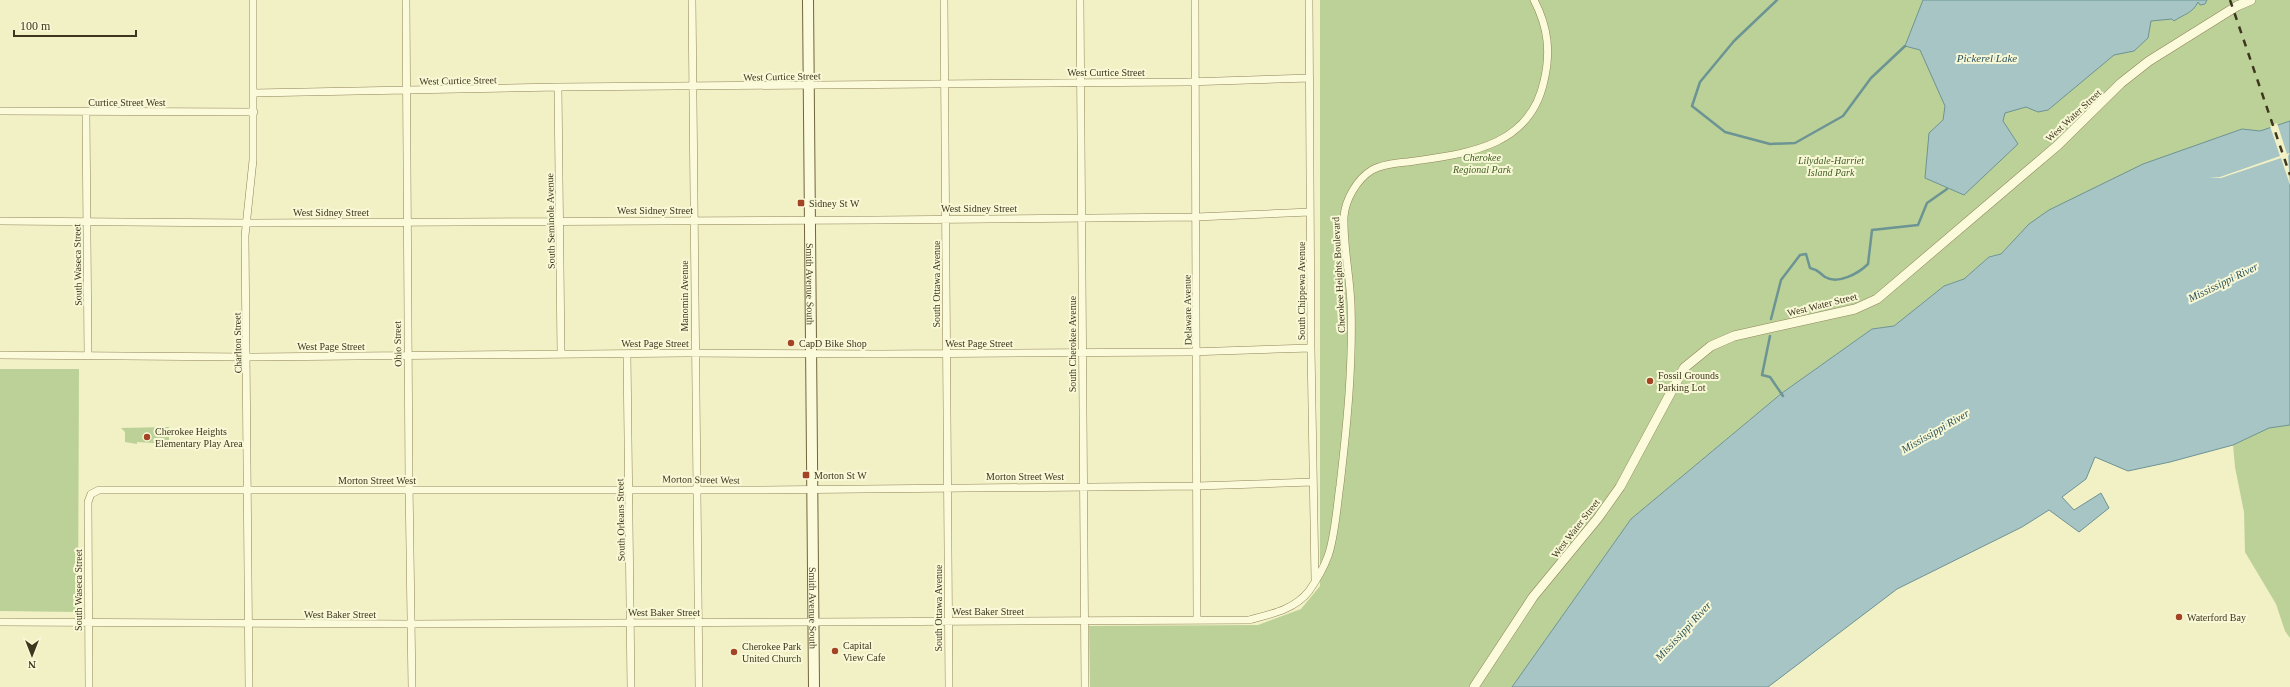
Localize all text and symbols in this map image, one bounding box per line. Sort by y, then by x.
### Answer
scale bar [14,12,136,38]
text: 100 m [20,19,51,33]
water label: Pickerel Lake [1956,52,2017,64]
street label: West Curtice Street [1067,67,1145,78]
street label: West Curtice Street [743,70,821,83]
street label: West Curtice Street [419,74,497,87]
street label: West Water Street [2043,87,2103,144]
street label: Curtice Street West [88,97,166,108]
park label: Cherokee Regional Park [1452,152,1512,175]
park label: Lilydale-Harriet Island Park [1797,155,1864,178]
street label: South Seminole Avenue [544,172,557,269]
marker: Sidney St W [796,198,806,208]
place label: Sidney St W [809,198,860,209]
street label: West Sidney Street [941,203,1017,214]
street label: West Sidney Street [617,205,693,216]
street label: West Sidney Street [293,207,369,218]
street label: Cherokee Heights Boulevard [1330,217,1347,333]
street label: South Waseca Street [71,224,84,306]
street label: South Ottawa Avenue [931,240,942,328]
street label: South Chippewa Avenue [1296,241,1307,340]
street label: Smith Avenue South [804,243,816,325]
street label: Manomin Avenue [679,260,690,332]
water label: Mississippi River [2185,260,2260,305]
street label: Delaware Avenue [1181,274,1194,345]
street label: West Water Street [1786,290,1858,318]
street label: South Cherokee Avenue [1067,295,1078,392]
street label: Charlton Street [231,312,244,373]
street label: Ohio Street [392,321,403,367]
street label: West Page Street [621,338,689,349]
marker: CapD Bike Shop [786,338,796,348]
place label: CapD Bike Shop [799,338,867,349]
street label: West Page Street [945,338,1013,349]
street label: West Page Street [297,341,365,352]
place label: Fossil Grounds Parking Lot [1658,370,1719,393]
marker: Fossil Grounds Parking Lot [1645,376,1655,386]
water label: Mississippi River [1898,406,1972,456]
place label: Cherokee Heights Elementary Play Area [155,426,243,449]
marker: Cherokee Heights Elementary Play Area [142,432,152,442]
marker: Morton St W [801,470,811,480]
place label: Morton St W [814,470,867,481]
street label: Morton Street West [986,471,1064,482]
street label: Morton Street West [662,473,740,486]
street label: Morton Street West [338,475,416,486]
street label: South Orleans Street [614,478,627,561]
street label: West Water Street [1549,497,1602,560]
street label: South Waseca Street [73,549,84,631]
street label: South Ottawa Avenue [933,564,944,652]
street label: Smith Avenue South [807,567,819,649]
water label: Mississippi River [1652,599,1714,664]
street label: West Baker Street [952,606,1024,617]
street label: West Baker Street [628,607,700,618]
street label: West Baker Street [304,609,376,620]
marker: Waterford Bay [2174,612,2184,622]
place label: Waterford Bay [2187,612,2246,623]
north arrow [12,635,52,675]
place label: Capital View Cafe [843,640,886,663]
place label: Cherokee Park United Church [742,641,801,664]
marker: Capital View Cafe [830,646,840,656]
marker: Cherokee Park United Church [729,647,739,657]
text: N [28,659,36,671]

